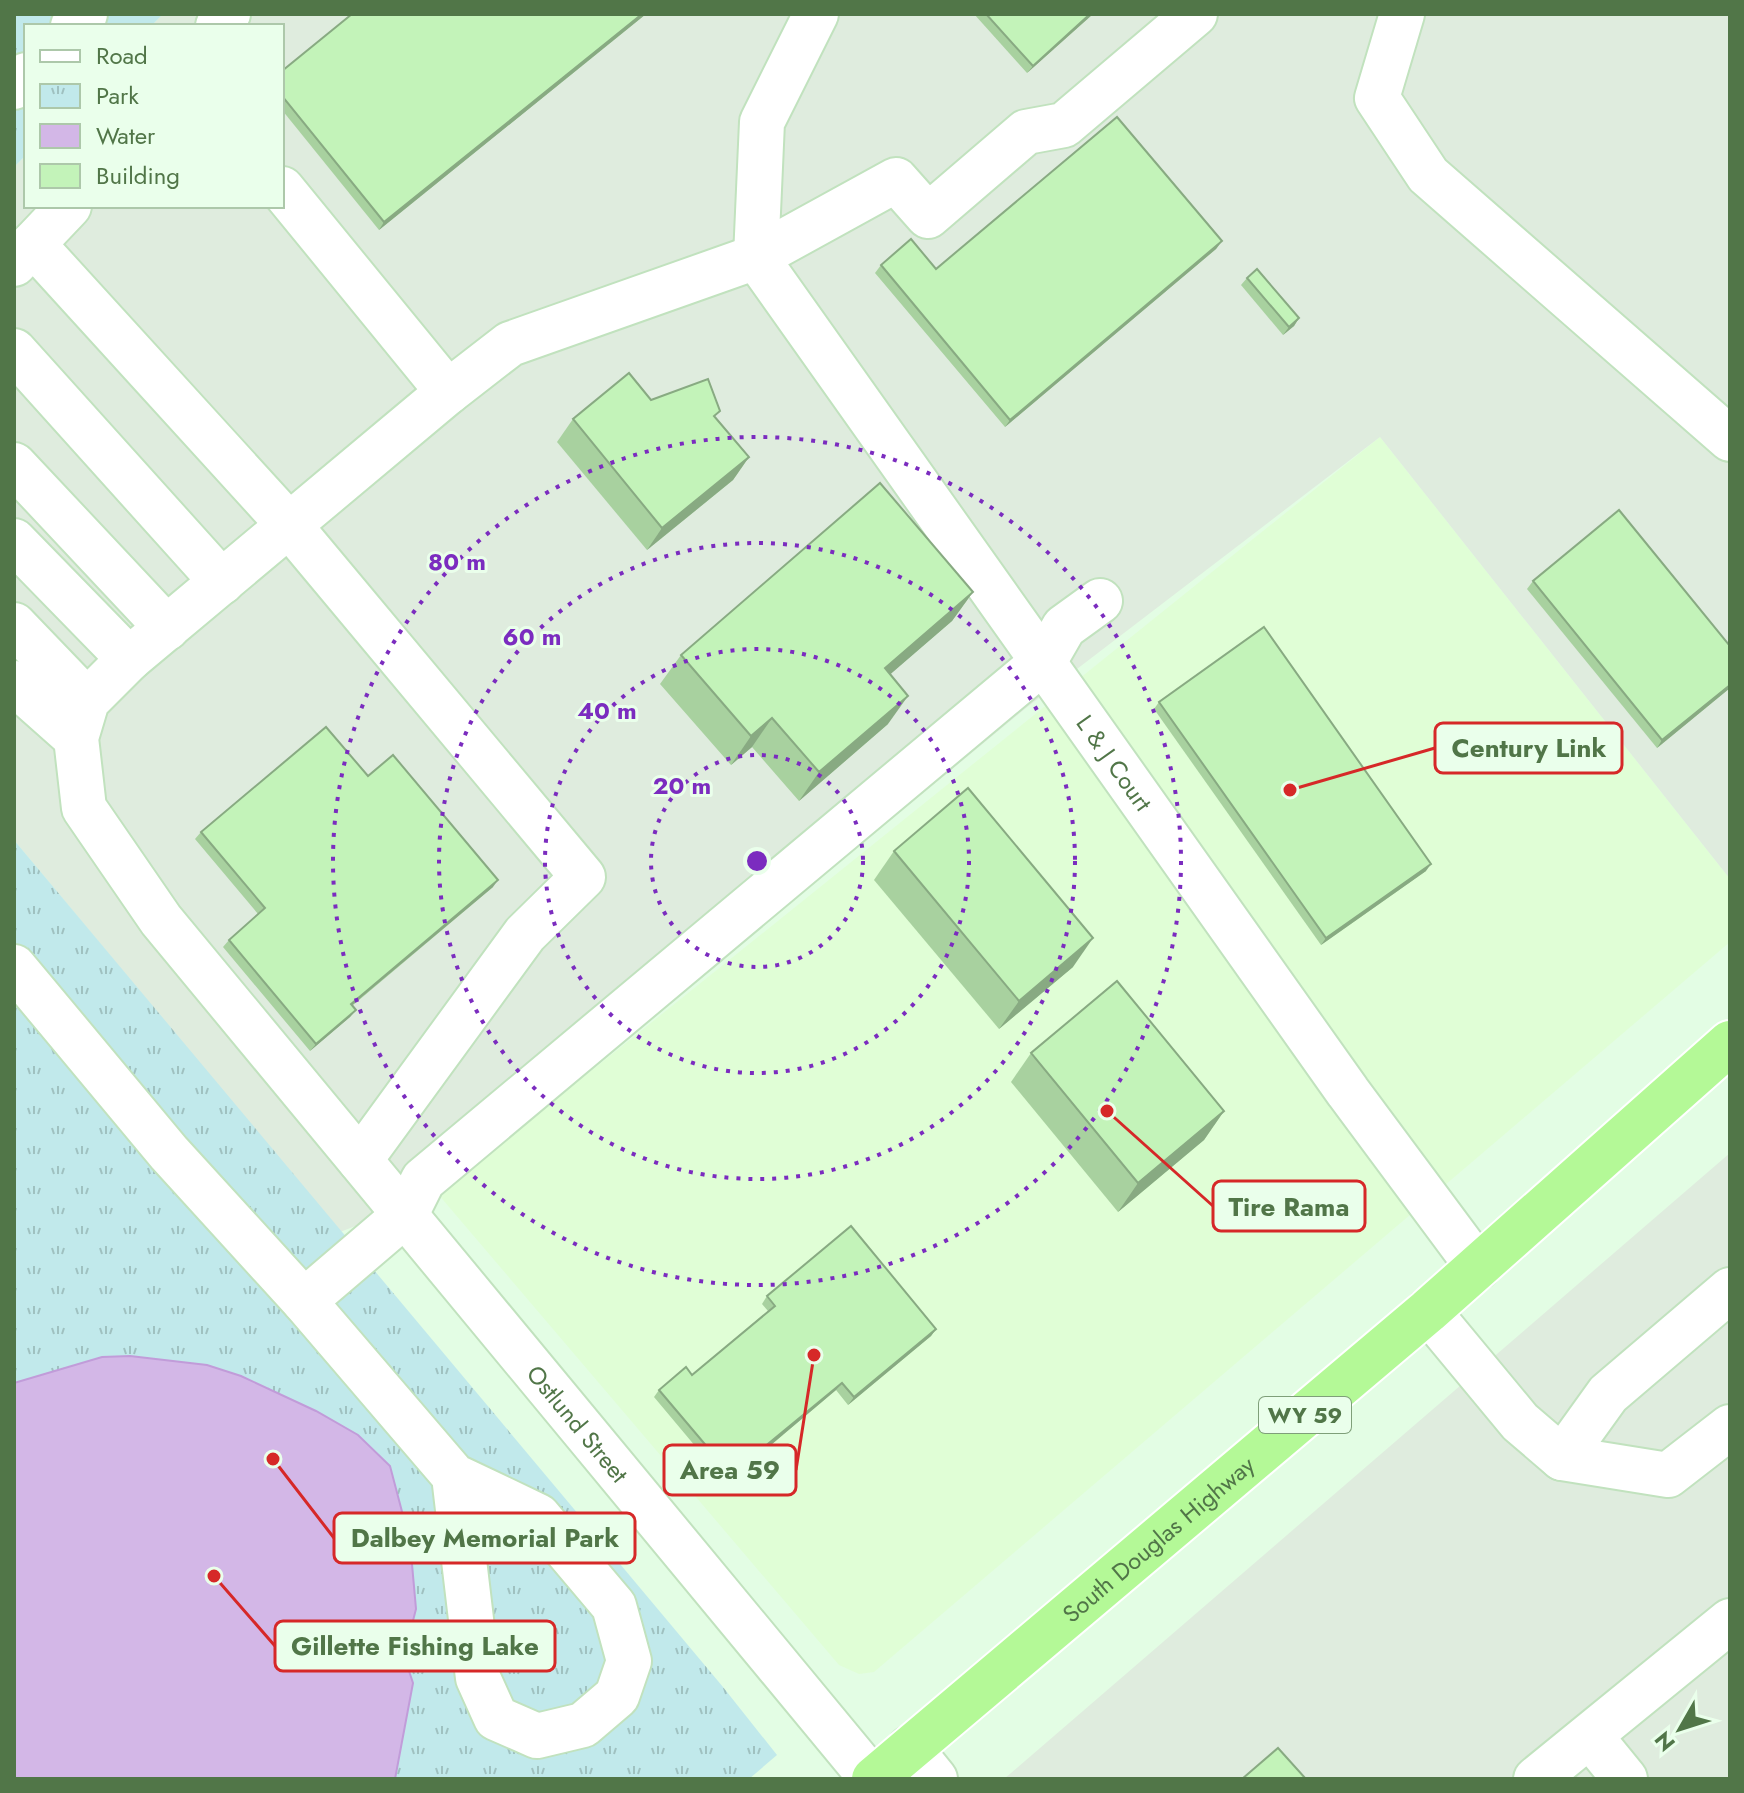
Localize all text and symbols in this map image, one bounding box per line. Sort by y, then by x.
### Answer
legend [24,24,284,208]
text: Road [96,38,148,73]
text: Park [96,78,139,113]
text: Water [96,118,156,153]
text: Building [96,158,180,193]
text: 80 m [428,544,486,579]
text: 60 m [503,619,561,654]
text: 40 m [577,693,637,728]
street label: L & J Court [1068,708,1161,818]
callout: Century Link [1435,723,1622,773]
text: Century Link [1452,729,1606,767]
text: 20 m [653,768,711,803]
centre of rings [743,847,771,875]
callout: Tire Rama [1213,1181,1365,1231]
text: Tire Rama [1229,1188,1349,1226]
street label: Ostlund Street [519,1357,637,1490]
road number: WY 59 [1259,1397,1351,1433]
callout: Area 59 [664,1445,796,1495]
street label: South Douglas Highway [1054,1447,1262,1630]
text: Area 59 [679,1451,780,1489]
callout: Dalbey Memorial Park [334,1513,635,1563]
text: Dalbey Memorial Park [351,1519,619,1557]
callout: Gillette Fishing Lake [275,1621,555,1671]
text: Gillette Fishing Lake [291,1627,539,1665]
north arrow [1640,1689,1720,1769]
text: N [1647,1725,1682,1758]

